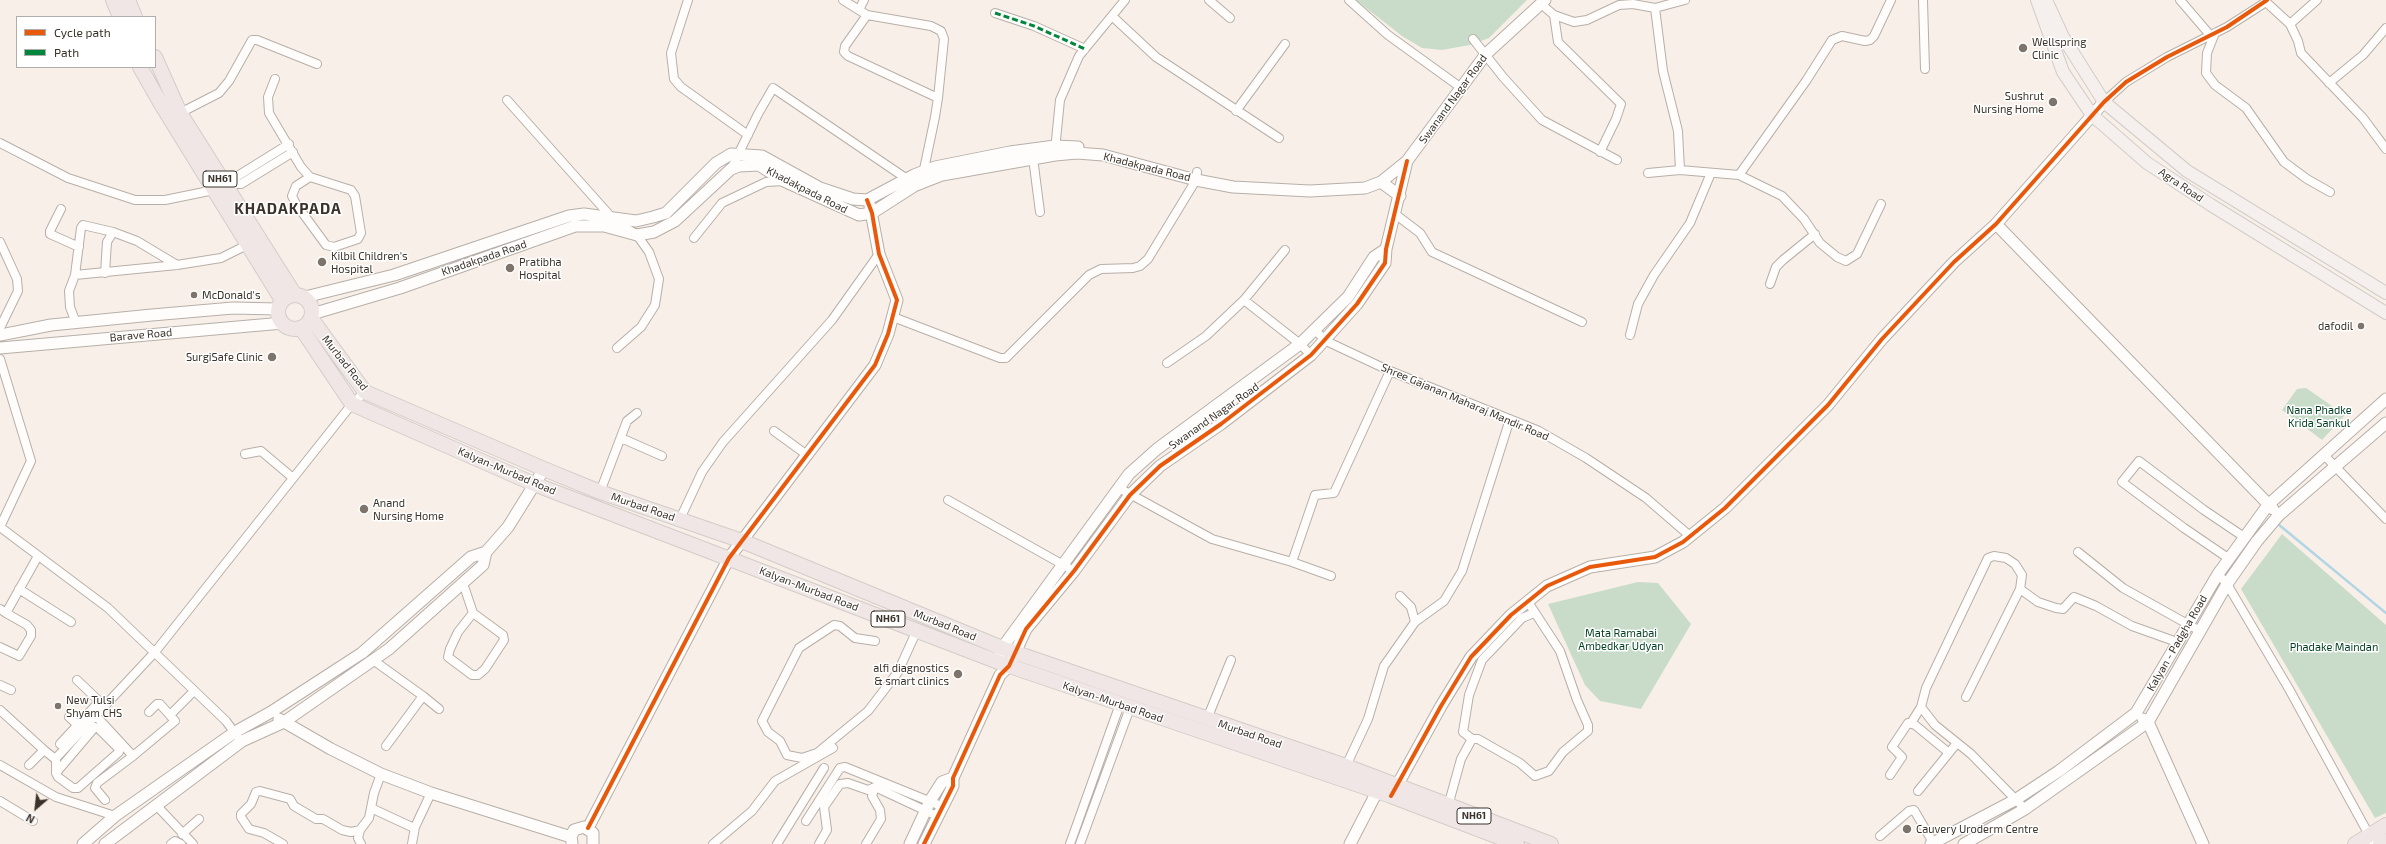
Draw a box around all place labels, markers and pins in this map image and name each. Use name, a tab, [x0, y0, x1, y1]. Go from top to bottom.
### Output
place label: Wellspring Clinic	[2032, 35, 2086, 61]
marker: Wellspring Clinic	[2017, 42, 2029, 54]
place label: Sushrut Nursing Home	[1973, 89, 2044, 115]
marker: Sushrut Nursing Home	[2047, 96, 2059, 108]
place label: Kilbil Children's Hospital	[331, 249, 408, 275]
place label: Pratibha Hospital	[519, 255, 562, 281]
marker: Kilbil Children's Hospital	[316, 256, 328, 268]
marker: Pratibha Hospital	[504, 262, 516, 274]
place label: McDonald's	[202, 288, 260, 302]
marker: McDonald's	[189, 290, 199, 300]
place label: dafodil	[2318, 319, 2353, 333]
marker: dafodil	[2356, 321, 2366, 331]
place label: SurgiSafe Clinic	[186, 350, 263, 364]
marker: SurgiSafe Clinic	[266, 351, 278, 363]
place label: Anand Nursing Home	[373, 496, 444, 522]
marker: Anand Nursing Home	[358, 503, 370, 515]
place label: alfi diagnostics & smart clinics	[873, 661, 949, 687]
marker: alfi diagnostics & smart clinics	[952, 668, 964, 680]
place label: New Tulsi Shyam CHS	[66, 693, 122, 719]
marker: New Tulsi Shyam CHS	[53, 701, 63, 711]
place label: Cauvery Uroderm Centre	[1916, 822, 2038, 836]
marker: Cauvery Uroderm Centre	[1901, 823, 1913, 835]

